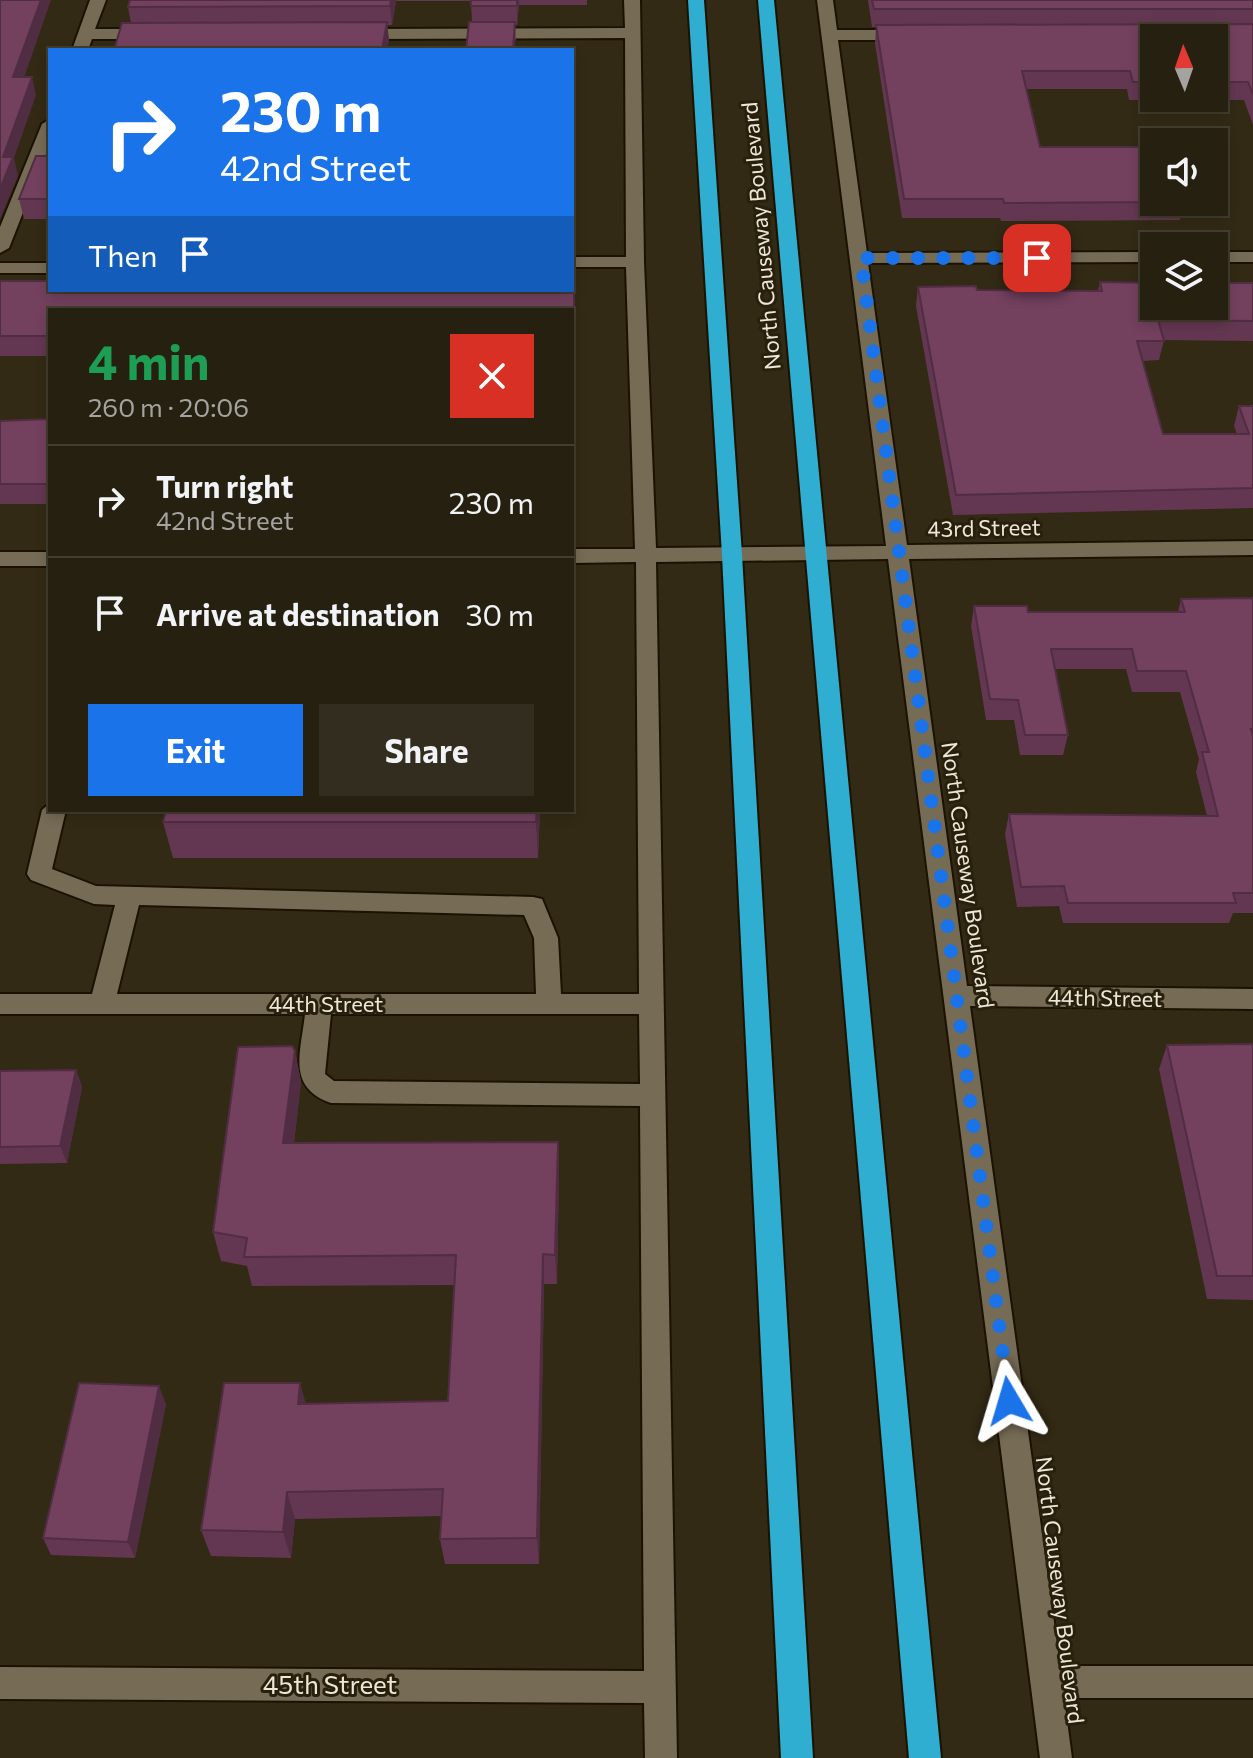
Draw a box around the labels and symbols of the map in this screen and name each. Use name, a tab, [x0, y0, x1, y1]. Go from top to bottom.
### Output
north arrow	[1140, 24, 1228, 112]
street label: North Causeway Boulevard	[735, 101, 786, 371]
pin	[1003, 224, 1071, 292]
street label: 43rd Street	[927, 513, 1041, 542]
street label: North Causeway Boulevard	[936, 740, 1001, 1010]
street label: 44th Street	[1048, 983, 1162, 1012]
street label: 44th Street	[269, 990, 383, 1017]
position arrow	[967, 1359, 1051, 1443]
street label: North Causeway Boulevard	[1031, 1455, 1090, 1725]
street label: 45th Street	[263, 1668, 397, 1699]

